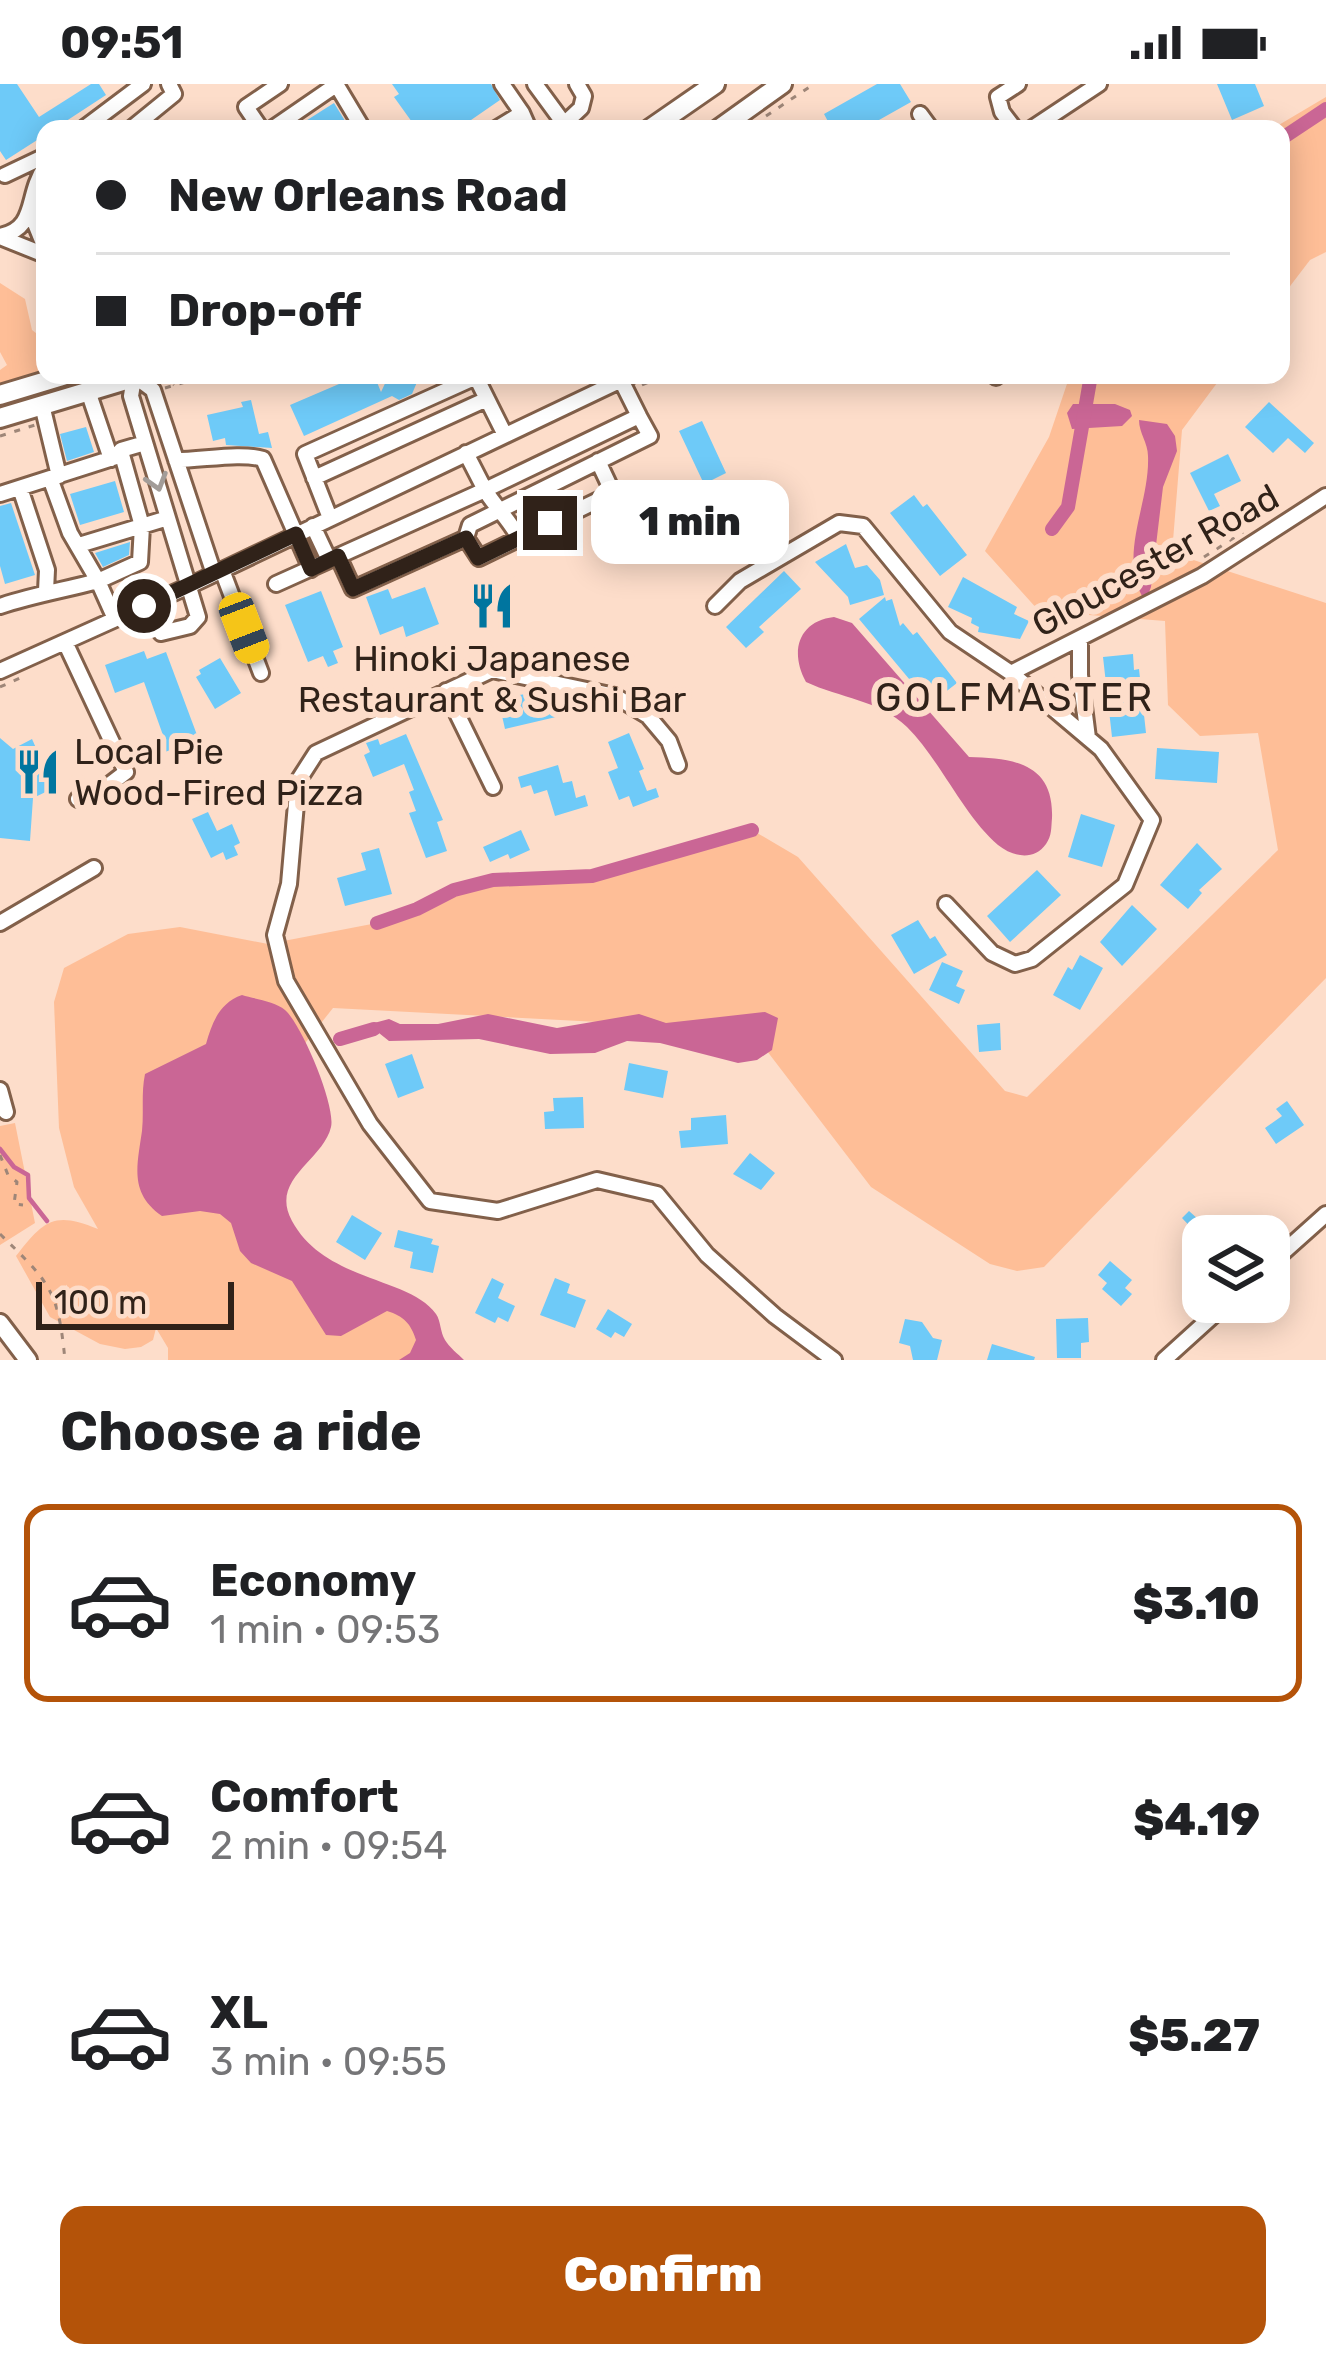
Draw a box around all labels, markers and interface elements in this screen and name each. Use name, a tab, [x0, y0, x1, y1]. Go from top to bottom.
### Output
text: 09:51	[60, 16, 184, 69]
text: New Orleans Road	[168, 169, 568, 222]
text: Drop-off	[168, 284, 361, 337]
one-way arrow	[143, 471, 168, 492]
street label: Gloucester Road	[1024, 475, 1286, 646]
callout: 1 min	[592, 481, 790, 565]
route end	[523, 496, 577, 550]
text: 1 min	[639, 499, 741, 545]
route start	[117, 579, 171, 633]
restaurant icon: Hinoki Japanese Restaurant & Sushi Bar	[467, 581, 517, 631]
car	[214, 588, 274, 668]
place label: Hinoki Japanese Restaurant & Sushi Bar	[298, 637, 687, 721]
district label: GOLFMASTER	[875, 675, 1155, 721]
place label: Local Pie Wood-Fired Pizza	[74, 730, 364, 814]
restaurant icon: Local Pie Wood-Fired Pizza	[13, 747, 63, 797]
map controls	[1182, 1215, 1290, 1323]
button: layers	[1182, 1215, 1290, 1323]
scale bar	[36, 1276, 234, 1329]
text: 100 m	[54, 1283, 147, 1322]
text: Choose a ride	[60, 1400, 422, 1464]
icon: car	[66, 1549, 174, 1657]
text: Economy	[210, 1554, 416, 1607]
text: $3.10	[1133, 1577, 1260, 1630]
text: 1 min · 09:53	[210, 1607, 440, 1653]
icon: car	[66, 1765, 174, 1873]
text: Comfort	[210, 1770, 399, 1823]
text: $4.19	[1133, 1793, 1260, 1846]
text: 2 min · 09:54	[210, 1823, 447, 1869]
icon: car	[66, 1981, 174, 2089]
text: XL	[210, 1986, 268, 2039]
text: $5.27	[1128, 2009, 1260, 2062]
text: 3 min · 09:55	[210, 2039, 447, 2085]
button: Confirm	[60, 2206, 1266, 2344]

